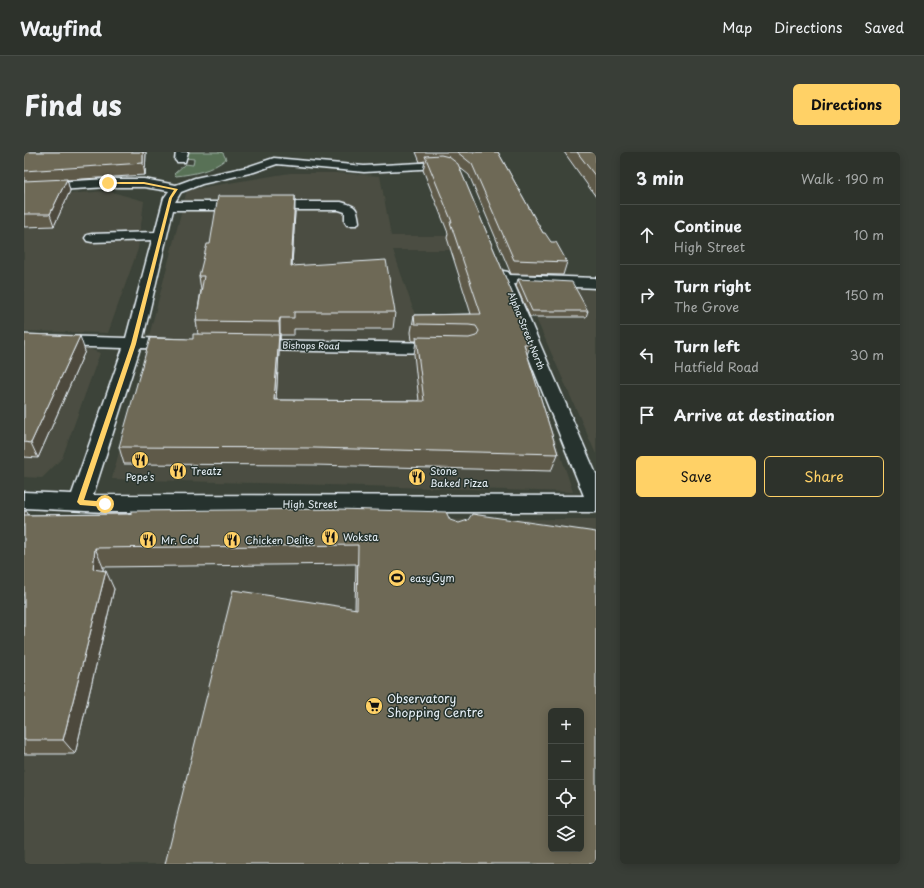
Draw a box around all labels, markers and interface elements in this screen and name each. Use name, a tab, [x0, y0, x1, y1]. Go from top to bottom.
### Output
text: Wayfind	[20, 14, 102, 42]
text: Map	[722, 17, 752, 38]
text: Directions	[774, 17, 842, 38]
text: Saved	[864, 17, 904, 38]
text: Find us	[24, 83, 122, 126]
button: Directions	[793, 84, 900, 125]
text: 3 min	[636, 165, 684, 191]
text: Walk · 190 m	[801, 169, 884, 188]
route end	[99, 174, 117, 192]
text: Continue	[674, 214, 742, 237]
icon: ahead	[636, 224, 658, 246]
text: 10 m	[854, 225, 884, 244]
text: High Street	[674, 237, 745, 256]
text: Turn right	[674, 274, 751, 297]
icon: right	[636, 284, 658, 306]
text: 150 m	[845, 285, 884, 304]
street label: Alpha Street North	[505, 289, 549, 372]
text: The Grove	[674, 297, 739, 316]
text: Turn left	[674, 334, 740, 357]
street label: Bishops Road	[282, 338, 340, 353]
icon: left	[636, 344, 658, 366]
text: 30 m	[850, 345, 884, 364]
text: Hatfield Road	[674, 357, 759, 376]
text: Arrive at destination	[674, 403, 835, 426]
icon: arrive	[636, 404, 658, 426]
restaurant icon: Pepe's	[130, 450, 150, 470]
button: Save	[636, 456, 756, 497]
button: Share	[764, 456, 884, 497]
restaurant icon: Treatz	[168, 461, 188, 481]
place label: Treatz	[191, 463, 222, 478]
place label: Stone Baked Pizza	[430, 463, 489, 490]
restaurant icon: Stone Baked Pizza	[407, 467, 427, 487]
place label: Pepe's	[126, 469, 155, 484]
route start	[96, 495, 114, 513]
street label: High Street	[283, 496, 337, 511]
restaurant icon: Woksta	[320, 527, 340, 547]
place label: Woksta	[343, 529, 379, 544]
restaurant icon: Mr. Cod	[138, 530, 158, 550]
restaurant icon: Chicken Delite	[222, 530, 242, 550]
place label: Mr. Cod	[161, 532, 199, 547]
place label: Chicken Delite	[245, 532, 314, 547]
sports icon: easyGym	[387, 568, 407, 588]
place label: easyGym	[410, 570, 455, 586]
place label: Observatory Shopping Centre	[387, 689, 483, 721]
supermarket icon: Observatory Shopping Centre	[364, 696, 384, 716]
map controls	[548, 708, 584, 852]
button: +	[548, 708, 584, 744]
button: −	[548, 744, 584, 780]
button: locate	[548, 780, 584, 816]
button: layers	[548, 816, 584, 852]

